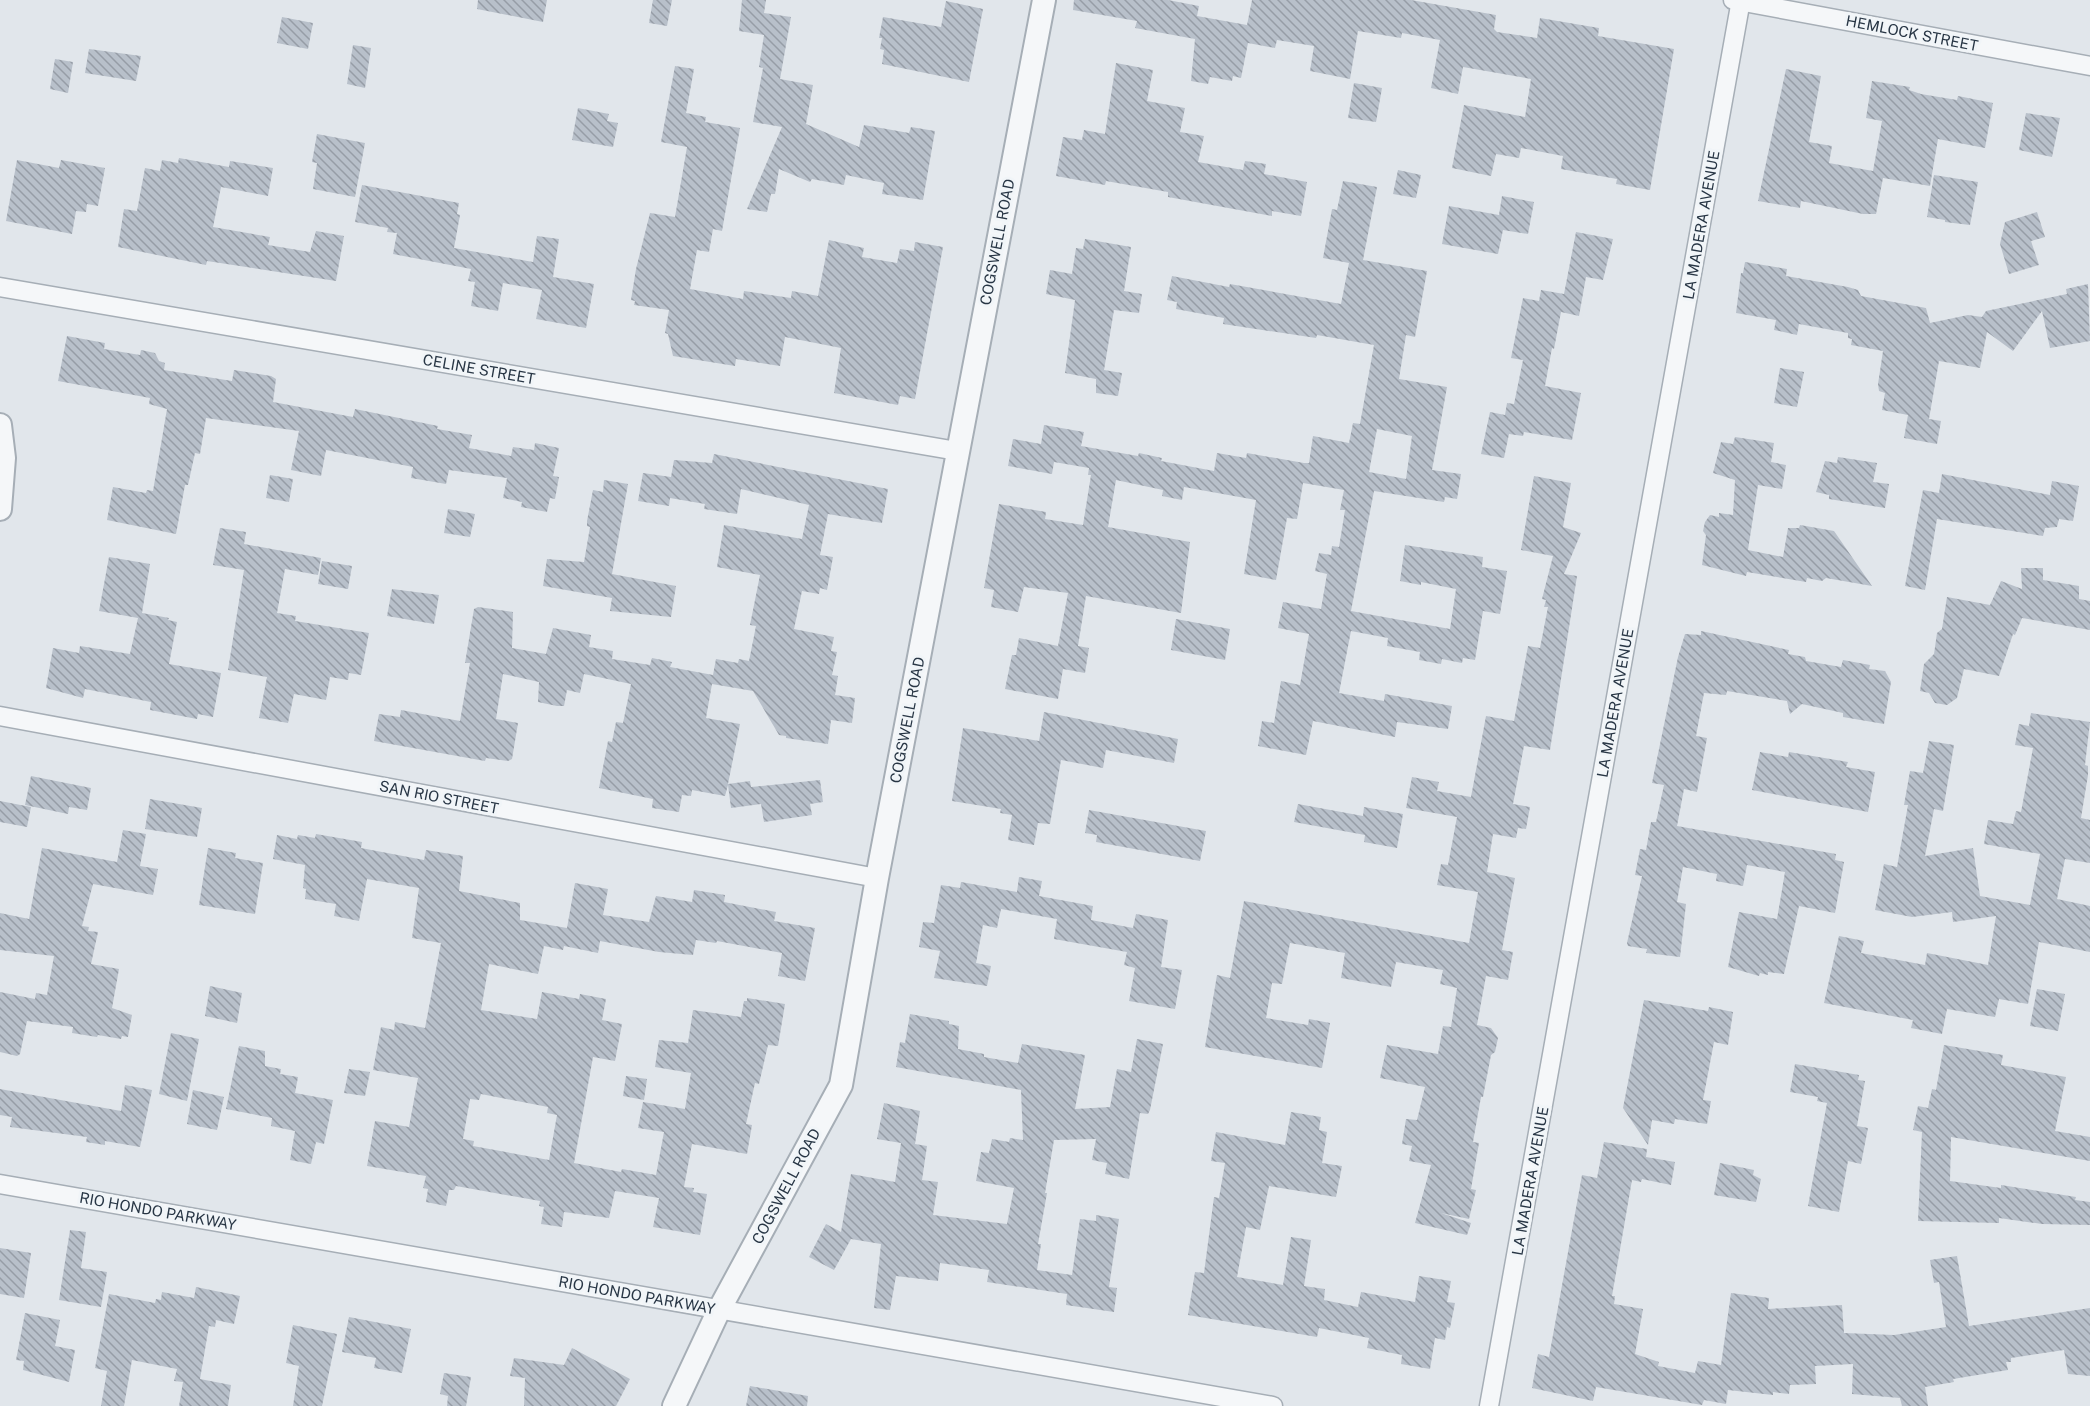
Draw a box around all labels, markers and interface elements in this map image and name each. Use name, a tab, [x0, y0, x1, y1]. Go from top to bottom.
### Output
street label: HEMLOCK STREET	[1844, 12, 1980, 54]
street label: LA MADERA AVENUE	[1680, 149, 1722, 301]
street label: COGSWELL ROAD	[976, 177, 1018, 307]
street label: CELINE STREET	[422, 351, 537, 387]
street label: LA MADERA AVENUE	[1594, 627, 1636, 779]
street label: COGSWELL ROAD	[886, 655, 928, 785]
street label: SAN RIO STREET	[378, 777, 500, 817]
street label: LA MADERA AVENUE	[1509, 1105, 1551, 1257]
street label: COGSWELL ROAD	[748, 1125, 824, 1247]
street label: RIO HONDO PARKWAY	[78, 1189, 238, 1233]
street label: RIO HONDO PARKWAY	[557, 1273, 717, 1317]

